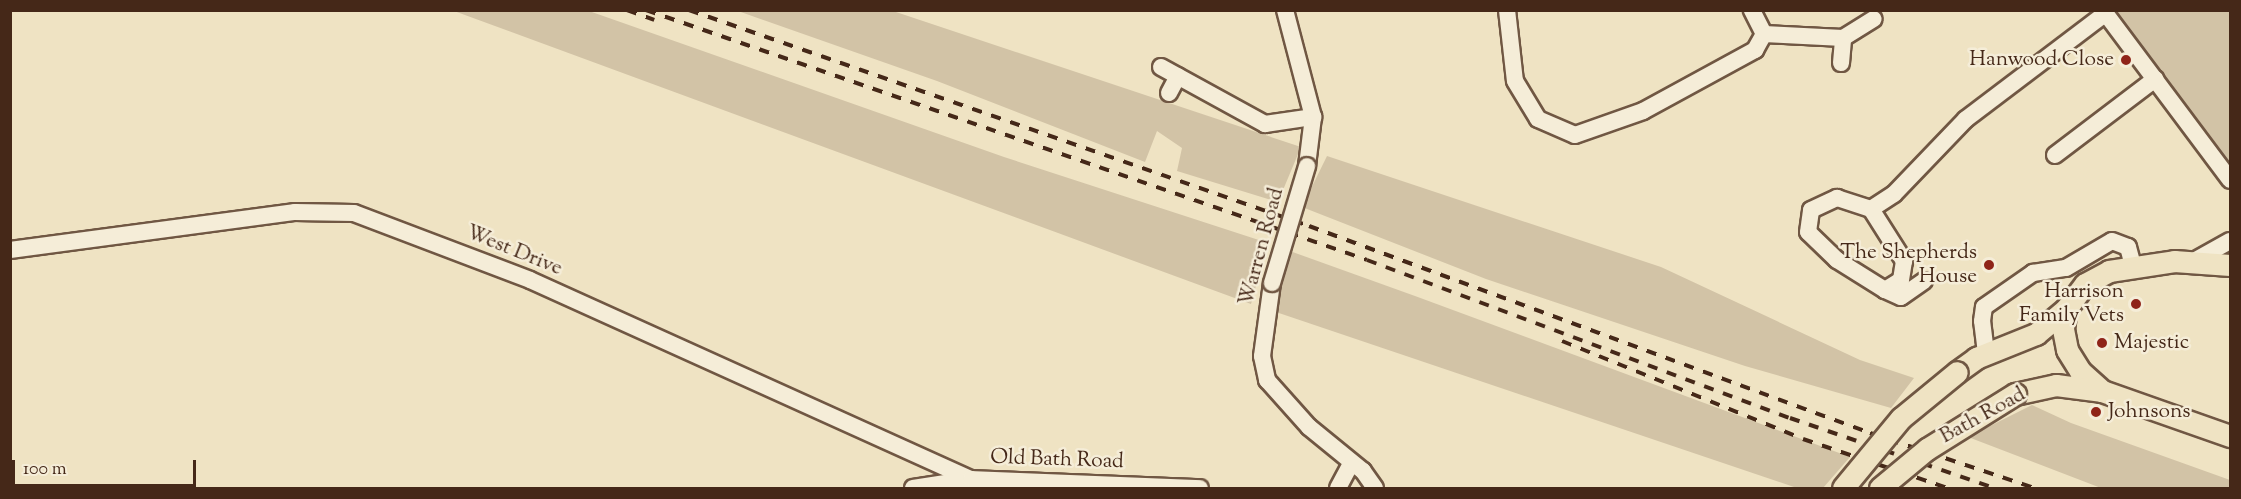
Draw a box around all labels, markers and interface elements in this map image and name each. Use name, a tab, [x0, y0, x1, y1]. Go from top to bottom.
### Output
place label: Hanwood Close	[1969, 47, 2114, 73]
marker: Hanwood Close	[2119, 53, 2133, 67]
street label: Warren Road	[1234, 185, 1290, 309]
street label: West Drive	[462, 220, 566, 282]
place label: The Shepherds House	[1840, 240, 1977, 290]
marker: The Shepherds House	[1982, 258, 1996, 272]
place label: Harrison Family Vets	[2019, 279, 2124, 329]
marker: Harrison Family Vets	[2129, 297, 2143, 311]
place label: Majestic	[2114, 330, 2189, 356]
marker: Majestic	[2095, 336, 2109, 350]
street label: Bath Road	[1936, 382, 2030, 450]
place label: Johnsons	[2108, 399, 2191, 425]
marker: Johnsons	[2089, 405, 2103, 419]
street label: Old Bath Road	[990, 445, 1124, 475]
scale bar	[15, 448, 200, 486]
text: 100 m	[23, 457, 67, 483]

